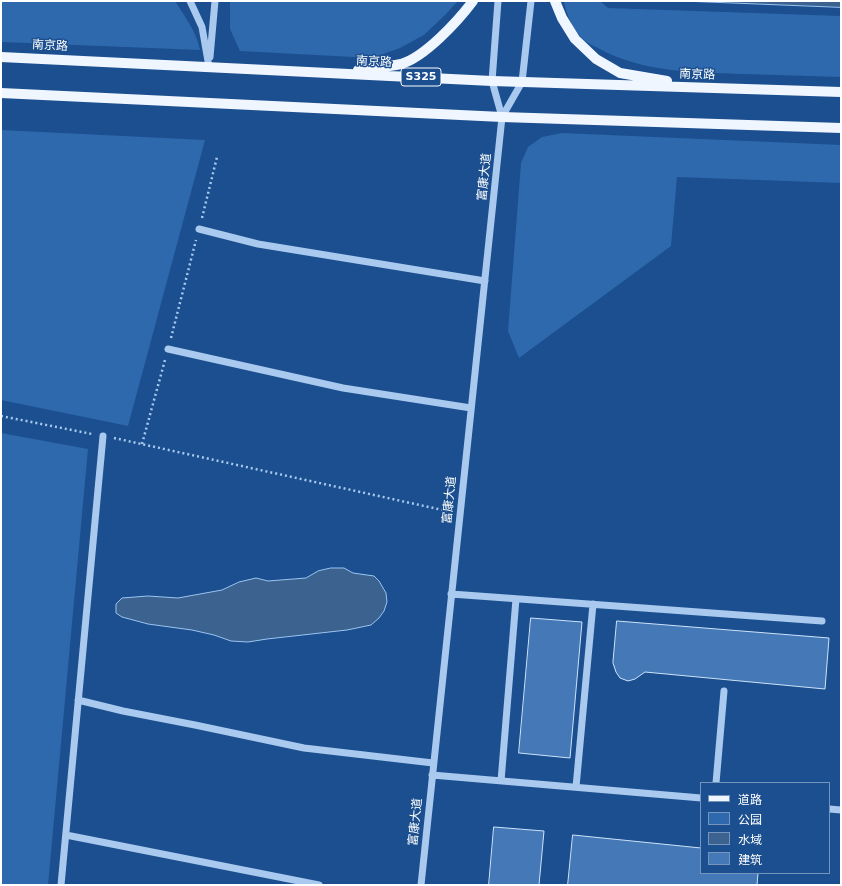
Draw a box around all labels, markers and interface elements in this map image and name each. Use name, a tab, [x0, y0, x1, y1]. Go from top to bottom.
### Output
street label: 南京路	[32, 38, 68, 54]
street label: 南京路	[356, 54, 392, 70]
street label: 南京路	[679, 67, 715, 83]
road number: S325	[401, 68, 441, 86]
street label: 富康大道	[475, 152, 495, 202]
street label: 富康大道	[440, 475, 460, 525]
legend	[700, 782, 830, 874]
text: 道路	[738, 793, 762, 807]
street label: 富康大道	[406, 797, 426, 847]
text: 公园	[738, 813, 762, 827]
text: 水域	[738, 833, 762, 847]
text: 建筑	[738, 853, 762, 867]

